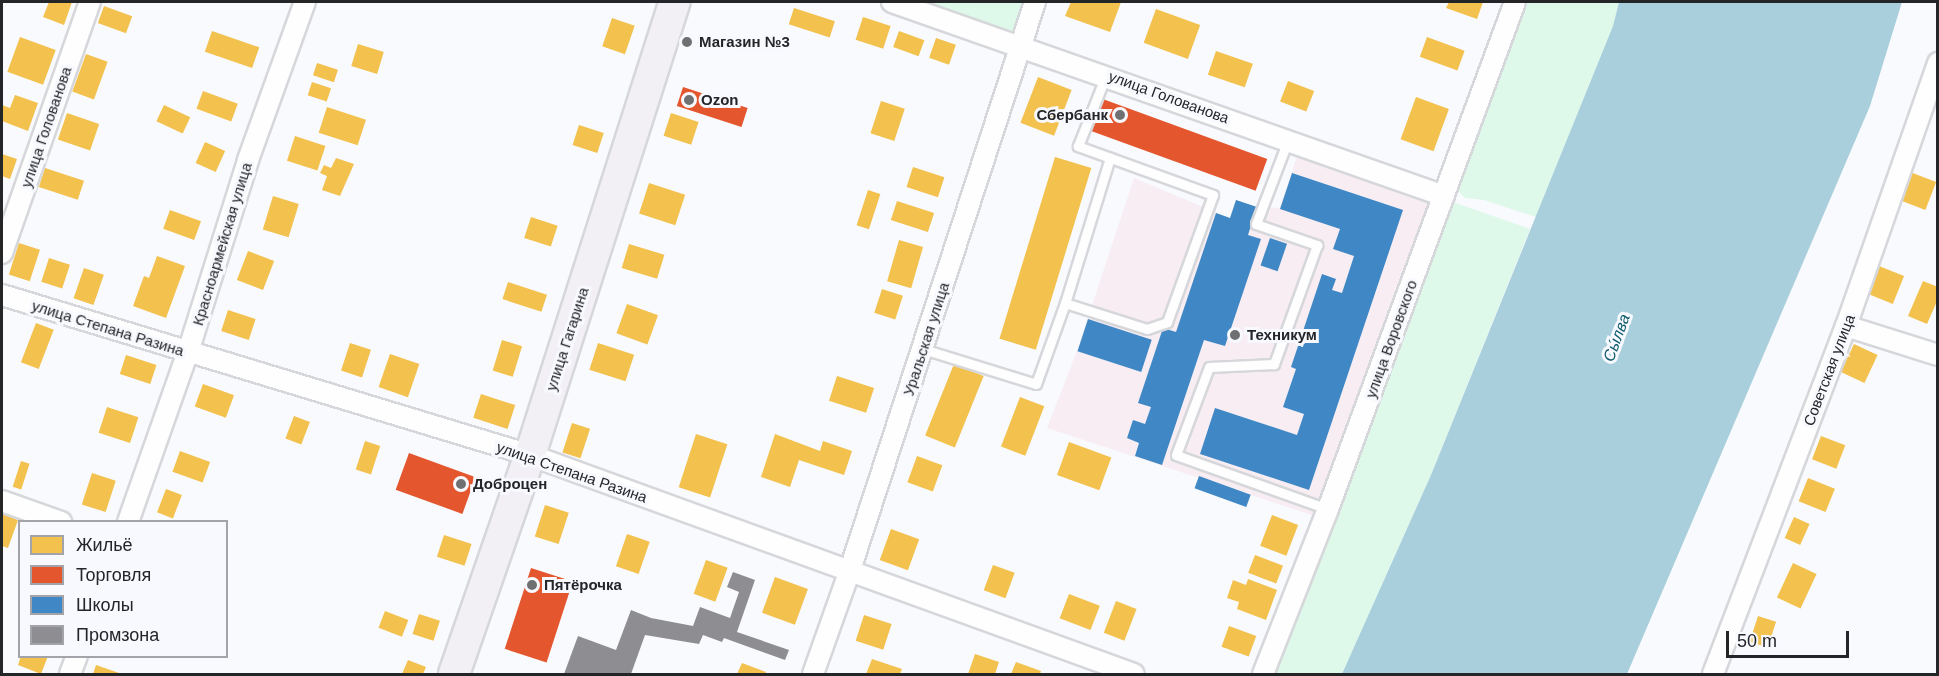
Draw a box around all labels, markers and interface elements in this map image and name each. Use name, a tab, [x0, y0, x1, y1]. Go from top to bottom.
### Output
place label: Магазин №3	[699, 33, 790, 51]
marker: Магазин №3	[680, 35, 694, 49]
street label: улица Голованова	[17, 64, 75, 190]
street label: улица Голованова	[1106, 67, 1232, 127]
place label: Ozon	[701, 91, 738, 109]
marker: Ozon	[682, 93, 696, 107]
place label: Сбербанк	[1036, 106, 1108, 124]
marker: Сбербанк	[1113, 108, 1127, 122]
street label: Красноармейская улица	[189, 160, 255, 328]
street label: улица Воровского	[1361, 278, 1421, 400]
street label: Уральская улица	[899, 280, 953, 398]
street label: улица Гагарина	[542, 285, 592, 393]
street label: улица Степана Разина	[30, 296, 186, 360]
water label: Сы́лва	[1600, 312, 1634, 364]
street label: Советская улица	[1799, 312, 1859, 428]
place label: Техникум	[1247, 326, 1317, 344]
marker: Техникум	[1228, 328, 1242, 342]
street label: улица Степана Разина	[494, 438, 650, 506]
place label: Доброцен	[473, 475, 547, 493]
marker: Доброцен	[454, 477, 468, 491]
legend	[18, 520, 228, 658]
text: Жильё	[76, 535, 133, 555]
text: Торговля	[76, 565, 151, 585]
place label: Пятёрочка	[544, 576, 622, 594]
marker: Пятёрочка	[525, 578, 539, 592]
text: Школы	[76, 595, 134, 615]
scale bar	[1729, 619, 1852, 657]
text: Промзона	[76, 625, 159, 645]
text: 50 m	[1737, 631, 1777, 651]

